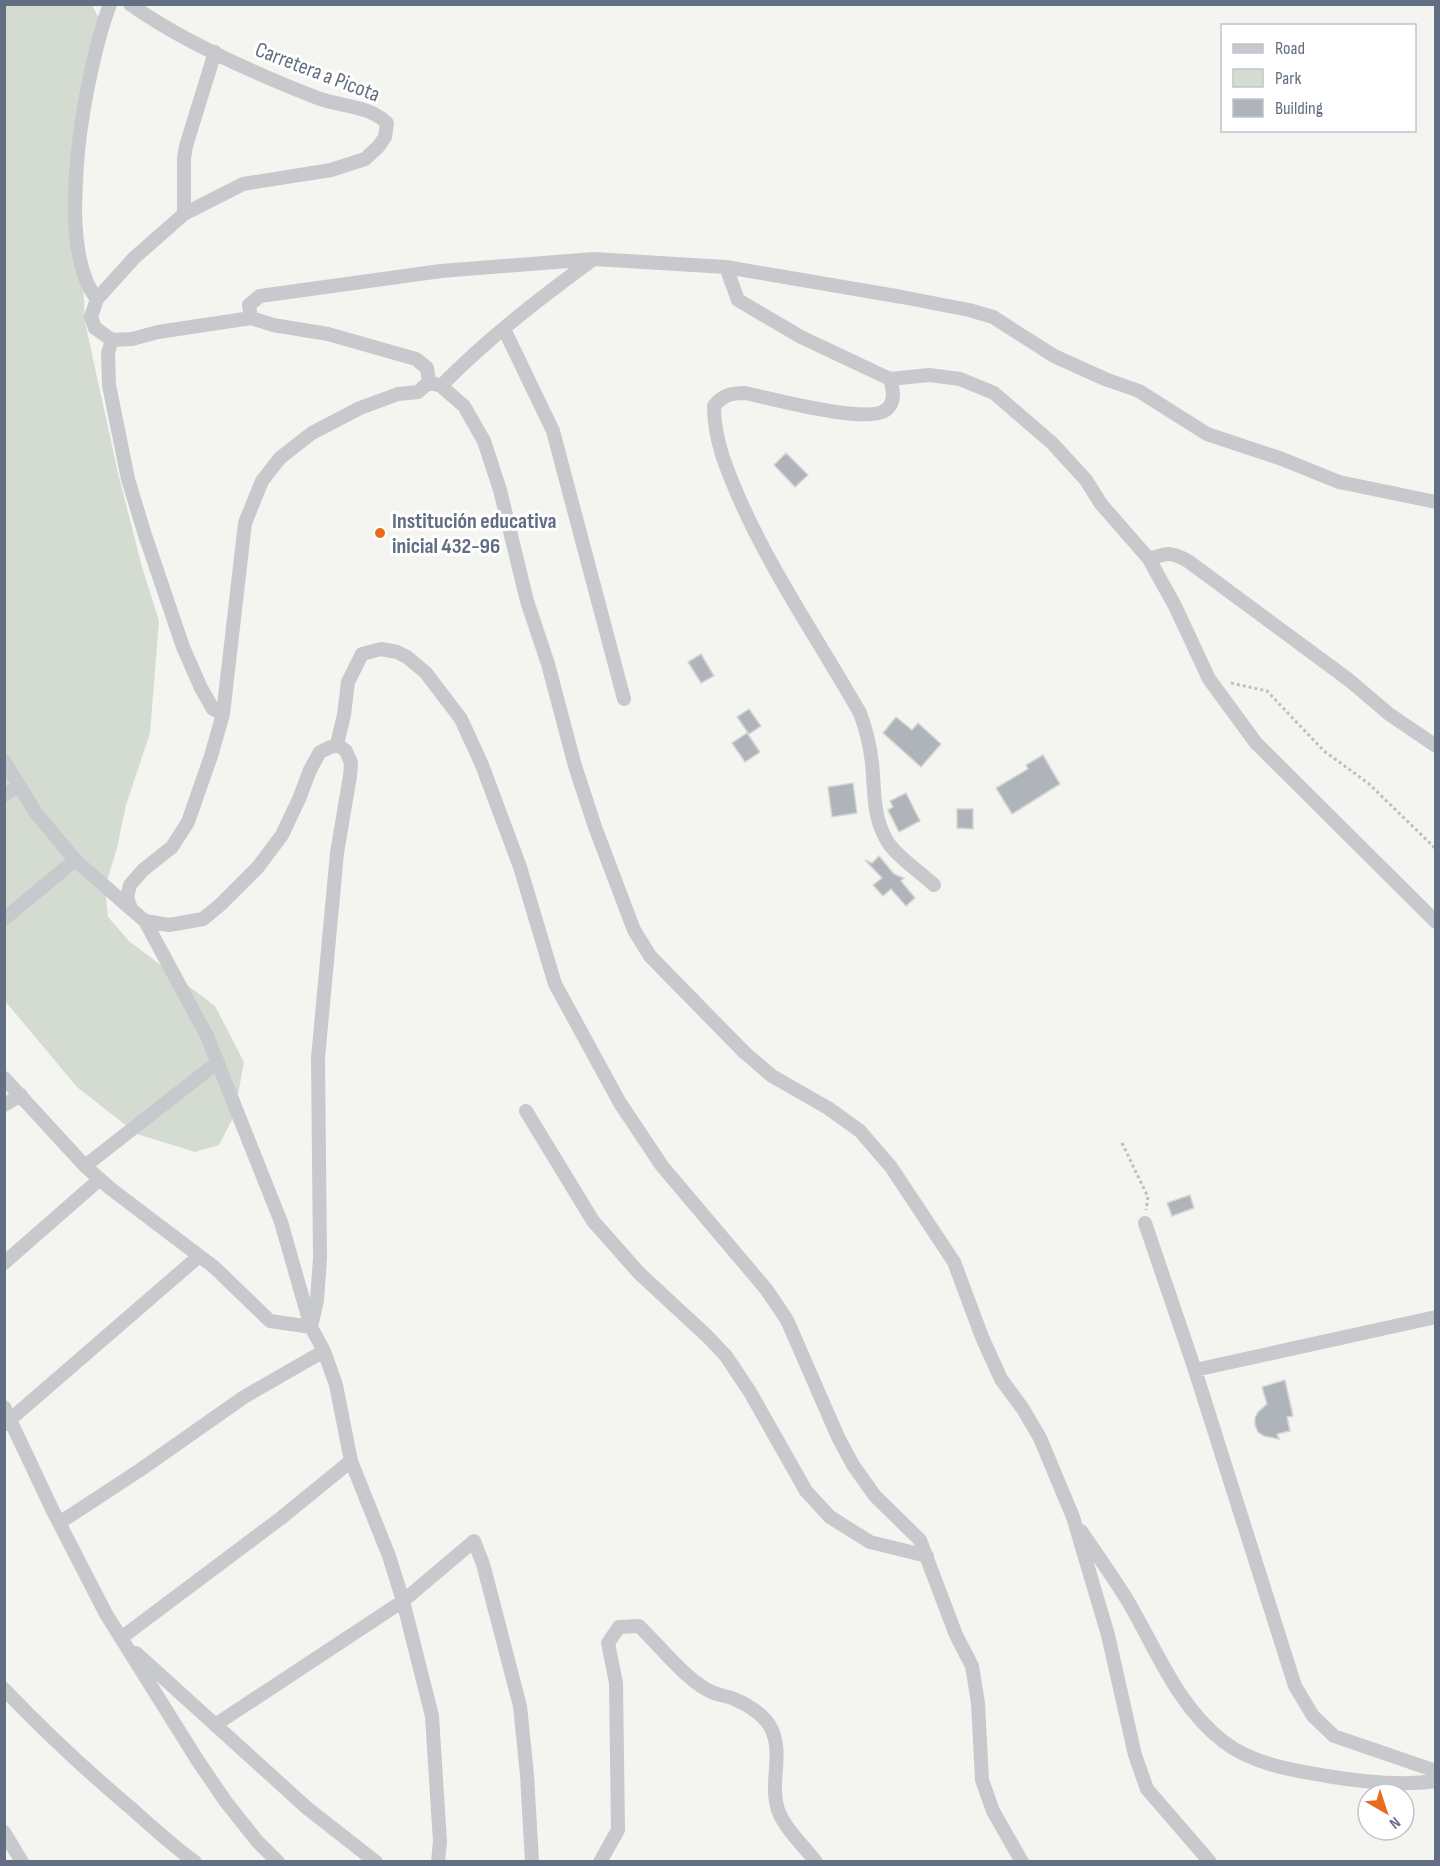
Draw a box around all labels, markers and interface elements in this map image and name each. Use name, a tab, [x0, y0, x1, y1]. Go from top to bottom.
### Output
legend	[1221, 24, 1416, 132]
street label: Carretera a Picota	[251, 36, 384, 109]
text: Road	[1275, 38, 1305, 59]
text: Park	[1275, 68, 1301, 89]
text: Building	[1275, 98, 1323, 119]
place label: Institución educativa inicial 432-96	[392, 508, 557, 560]
marker: Institución educativa inicial 432-96	[373, 526, 387, 540]
north arrow	[1356, 1782, 1416, 1842]
text: N	[1385, 1812, 1404, 1833]

